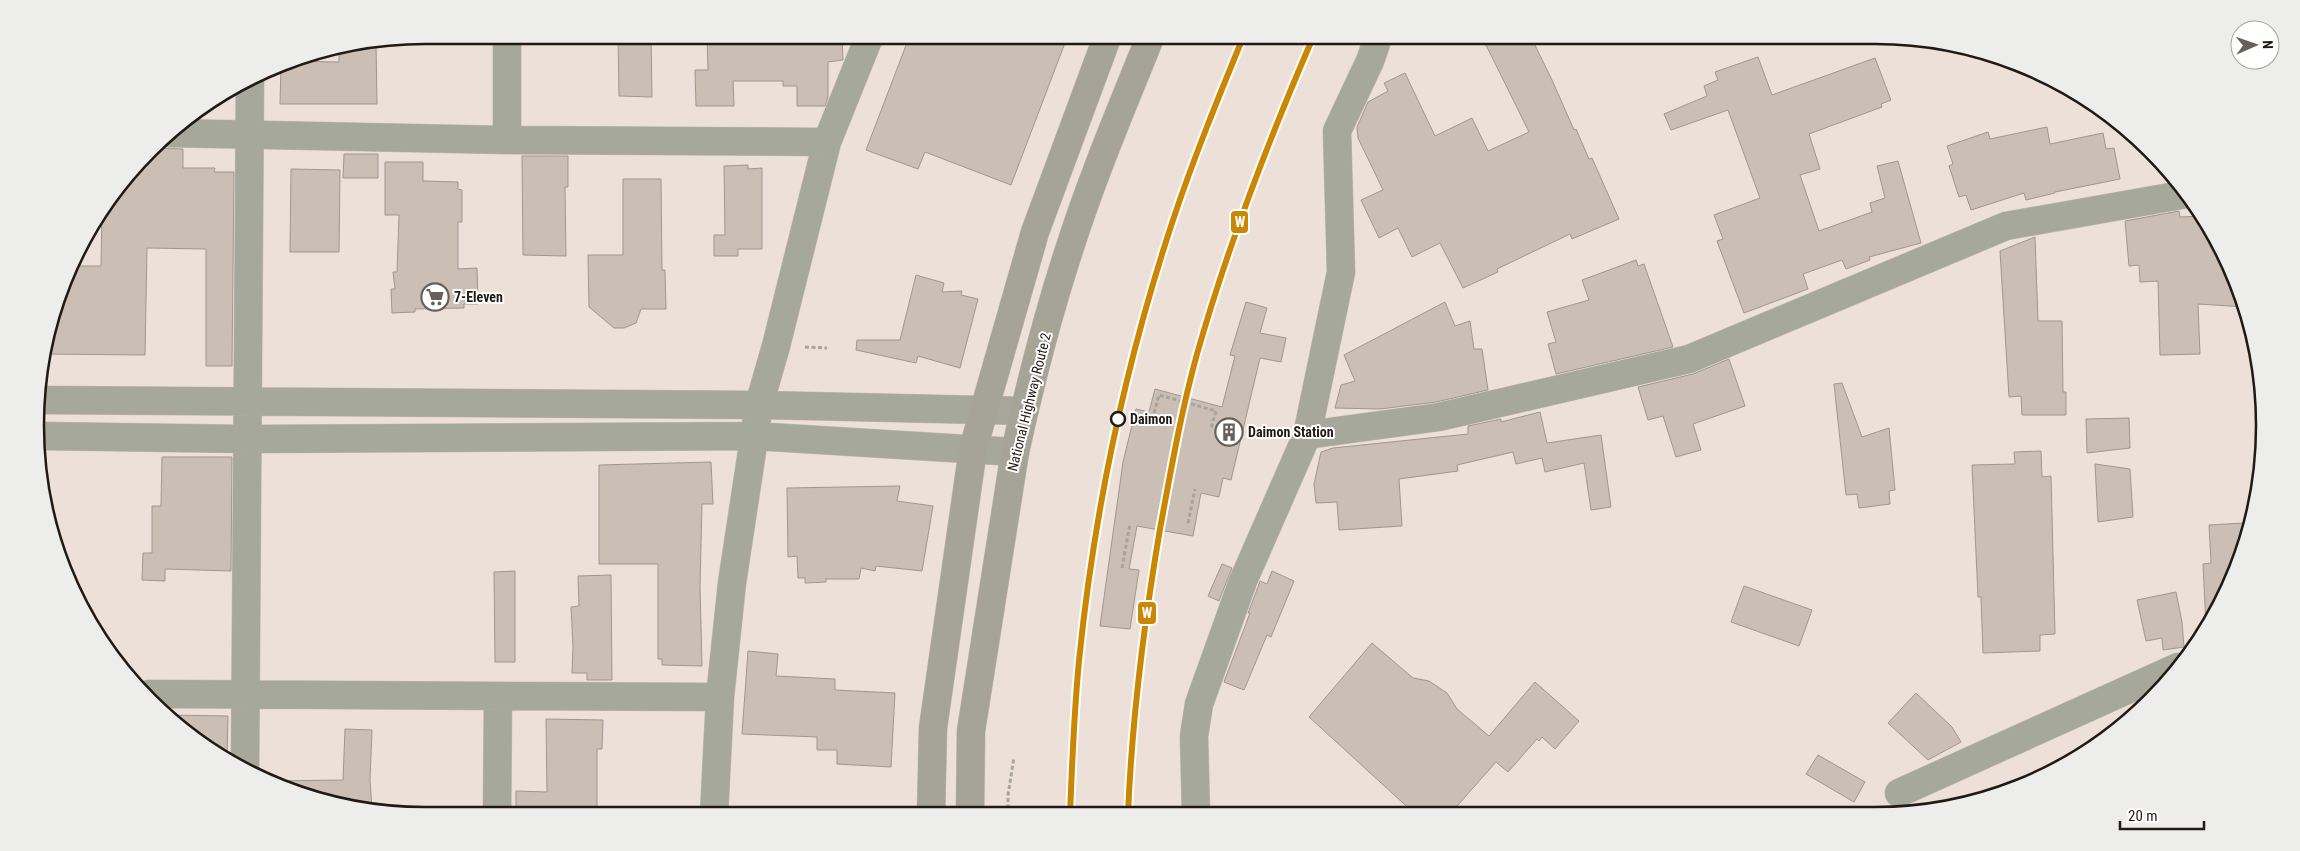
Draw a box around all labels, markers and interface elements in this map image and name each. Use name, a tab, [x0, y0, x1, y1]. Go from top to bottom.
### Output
north arrow	[2230, 20, 2280, 70]
text: N	[2260, 40, 2276, 49]
line badge: W	[1230, 210, 1249, 234]
text: W	[1235, 214, 1246, 230]
supermarket icon: 7-Eleven	[420, 282, 450, 312]
place label: 7-Eleven	[454, 289, 503, 305]
street label: National Highway Route 2	[1004, 331, 1054, 473]
marker: Daimon	[1110, 411, 1126, 427]
place label: Daimon	[1130, 411, 1172, 427]
building icon: Daimon Station	[1214, 417, 1244, 447]
place label: Daimon Station	[1248, 424, 1334, 440]
line badge: W	[1137, 601, 1157, 625]
text: W	[1142, 605, 1153, 621]
scale bar	[2120, 798, 2204, 830]
text: 20 m	[2128, 807, 2158, 825]

